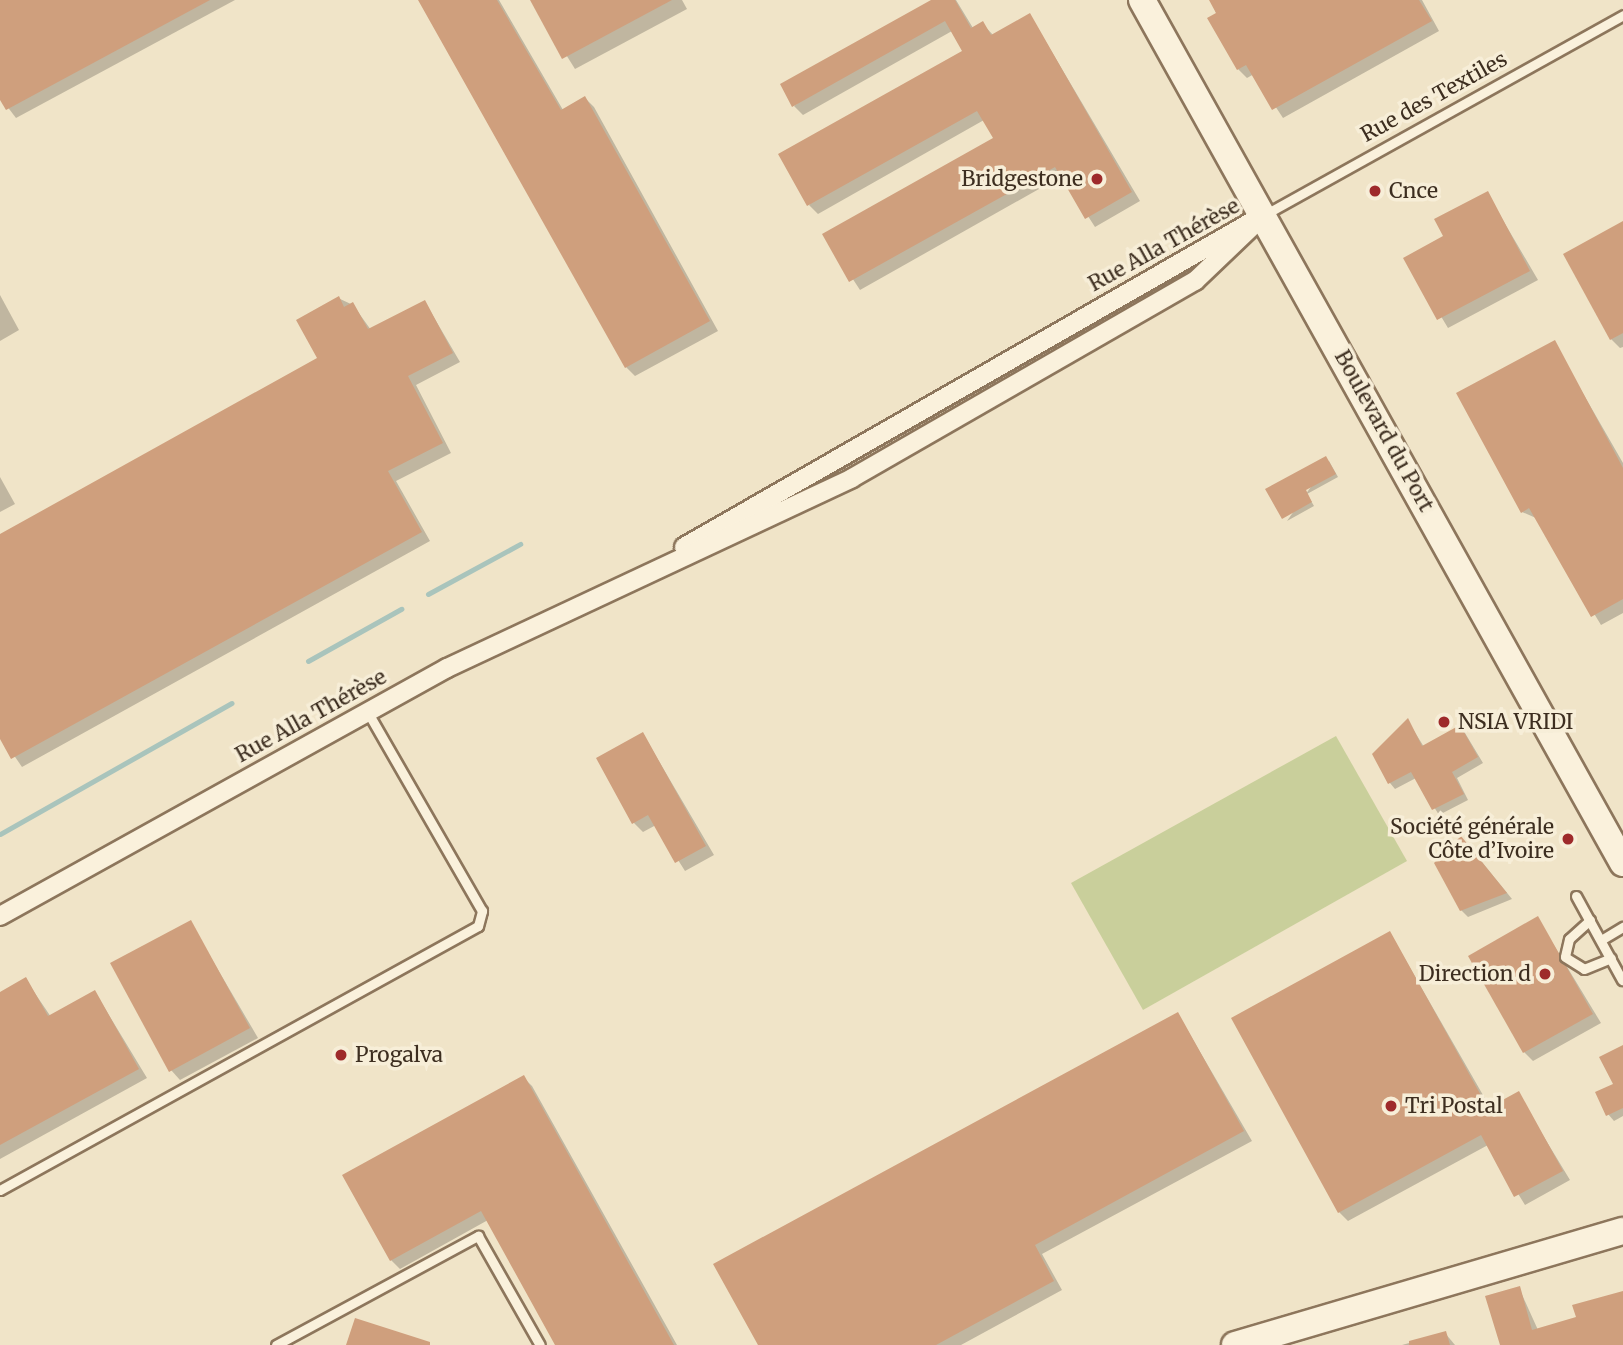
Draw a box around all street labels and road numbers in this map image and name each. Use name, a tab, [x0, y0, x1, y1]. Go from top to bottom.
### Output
street label: Rue des Textiles	[1357, 46, 1511, 148]
street label: Rue Alla Thérèse	[1084, 193, 1244, 297]
street label: Boulevard du Port	[1329, 346, 1439, 516]
street label: Rue Alla Thérèse	[231, 664, 391, 768]

